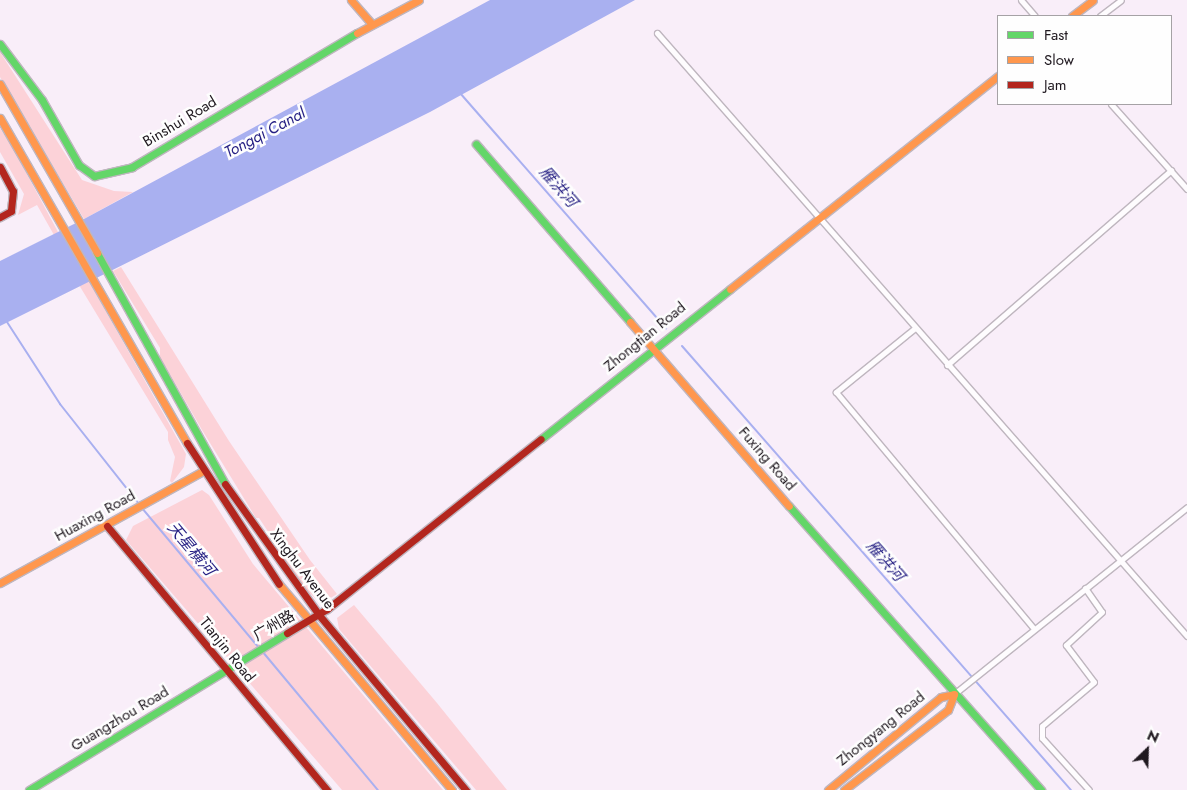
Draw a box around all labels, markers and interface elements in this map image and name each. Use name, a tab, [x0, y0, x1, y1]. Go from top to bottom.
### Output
legend	[997, 15, 1172, 105]
text: Fast	[1044, 24, 1068, 46]
text: Slow	[1044, 49, 1074, 71]
text: Jam	[1044, 74, 1067, 96]
street label: Binshui Road	[140, 93, 220, 151]
water label: Tongqi Canal	[221, 104, 309, 162]
water label: 雁洪河	[535, 163, 581, 211]
street label: Zhongtian Road	[600, 299, 690, 375]
street label: Fuxing Road	[734, 423, 800, 495]
street label: Huaxing Road	[52, 486, 138, 546]
water label: 天星横河	[163, 518, 219, 580]
street label: Xinghu Avenue	[266, 525, 338, 613]
water label: 雁洪河	[862, 537, 908, 585]
street label: 广州路	[250, 607, 298, 645]
street label: Tianjin Road	[195, 614, 259, 686]
street label: Guangzhou Road	[68, 683, 172, 755]
street label: Zhongyang Road	[833, 688, 929, 770]
north arrow	[1122, 725, 1172, 775]
text: N	[1144, 725, 1162, 748]

